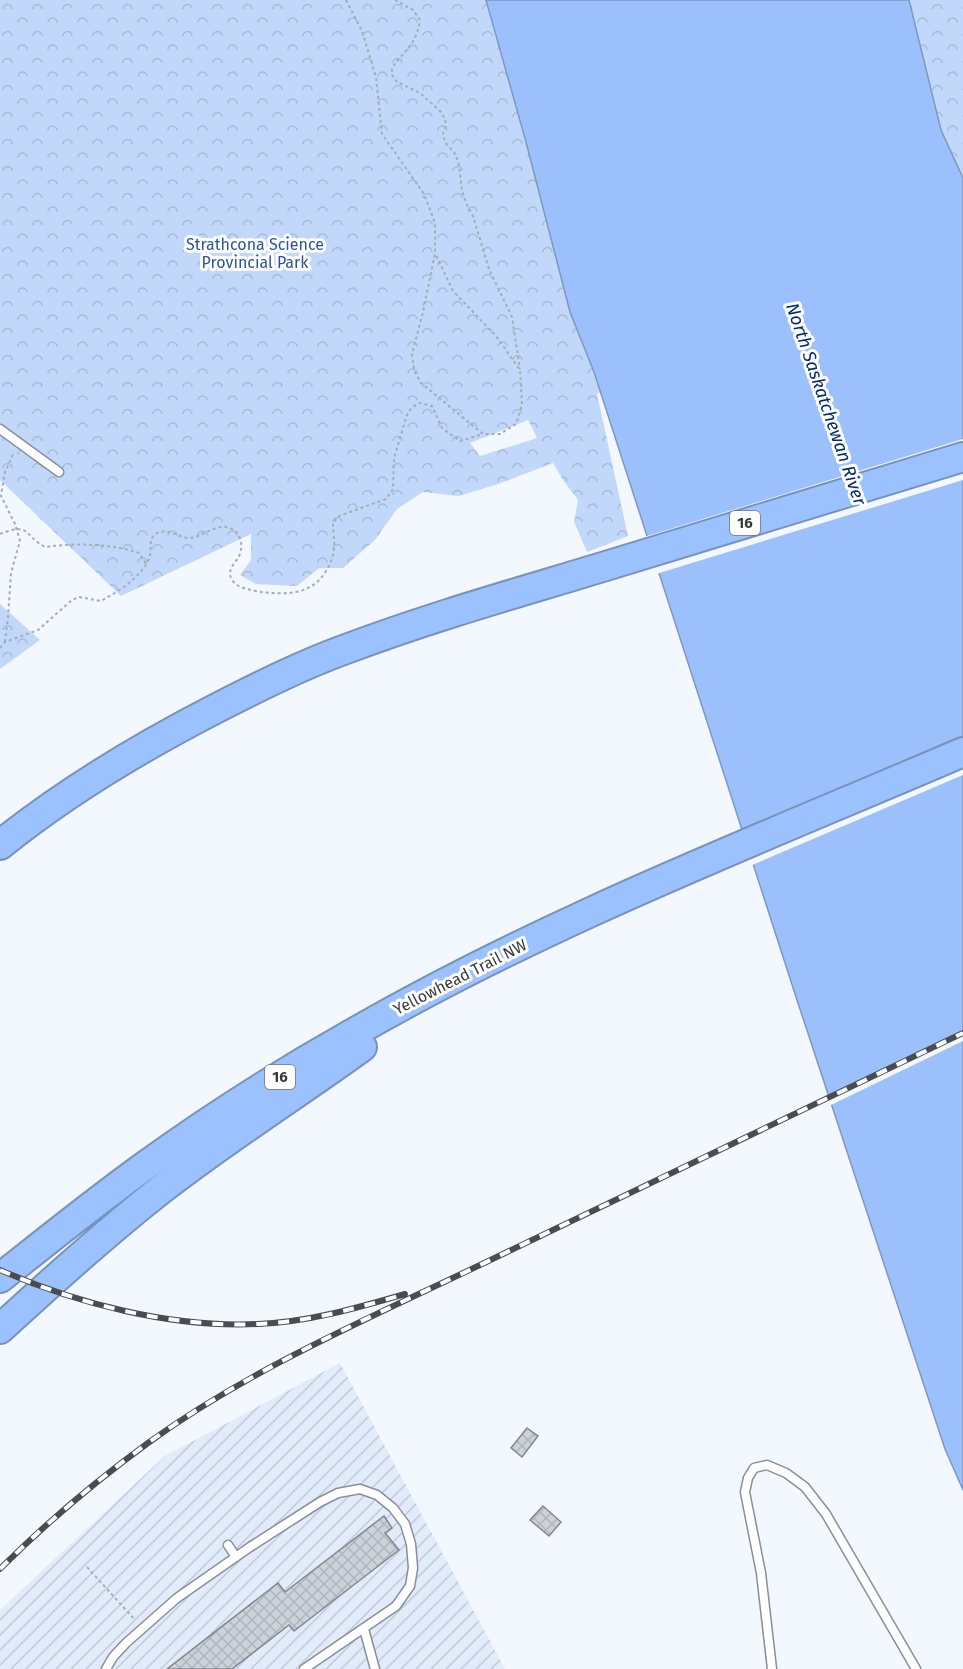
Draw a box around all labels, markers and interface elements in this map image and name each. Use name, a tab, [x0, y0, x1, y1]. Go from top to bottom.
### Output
park label: Strathcona Science Provincial Park	[186, 235, 324, 272]
water label: North Saskatchewan River	[781, 300, 871, 509]
road number: 16	[730, 511, 760, 535]
street label: Yellowhead Trail NW	[390, 935, 530, 1019]
road number: 16	[265, 1065, 295, 1089]

